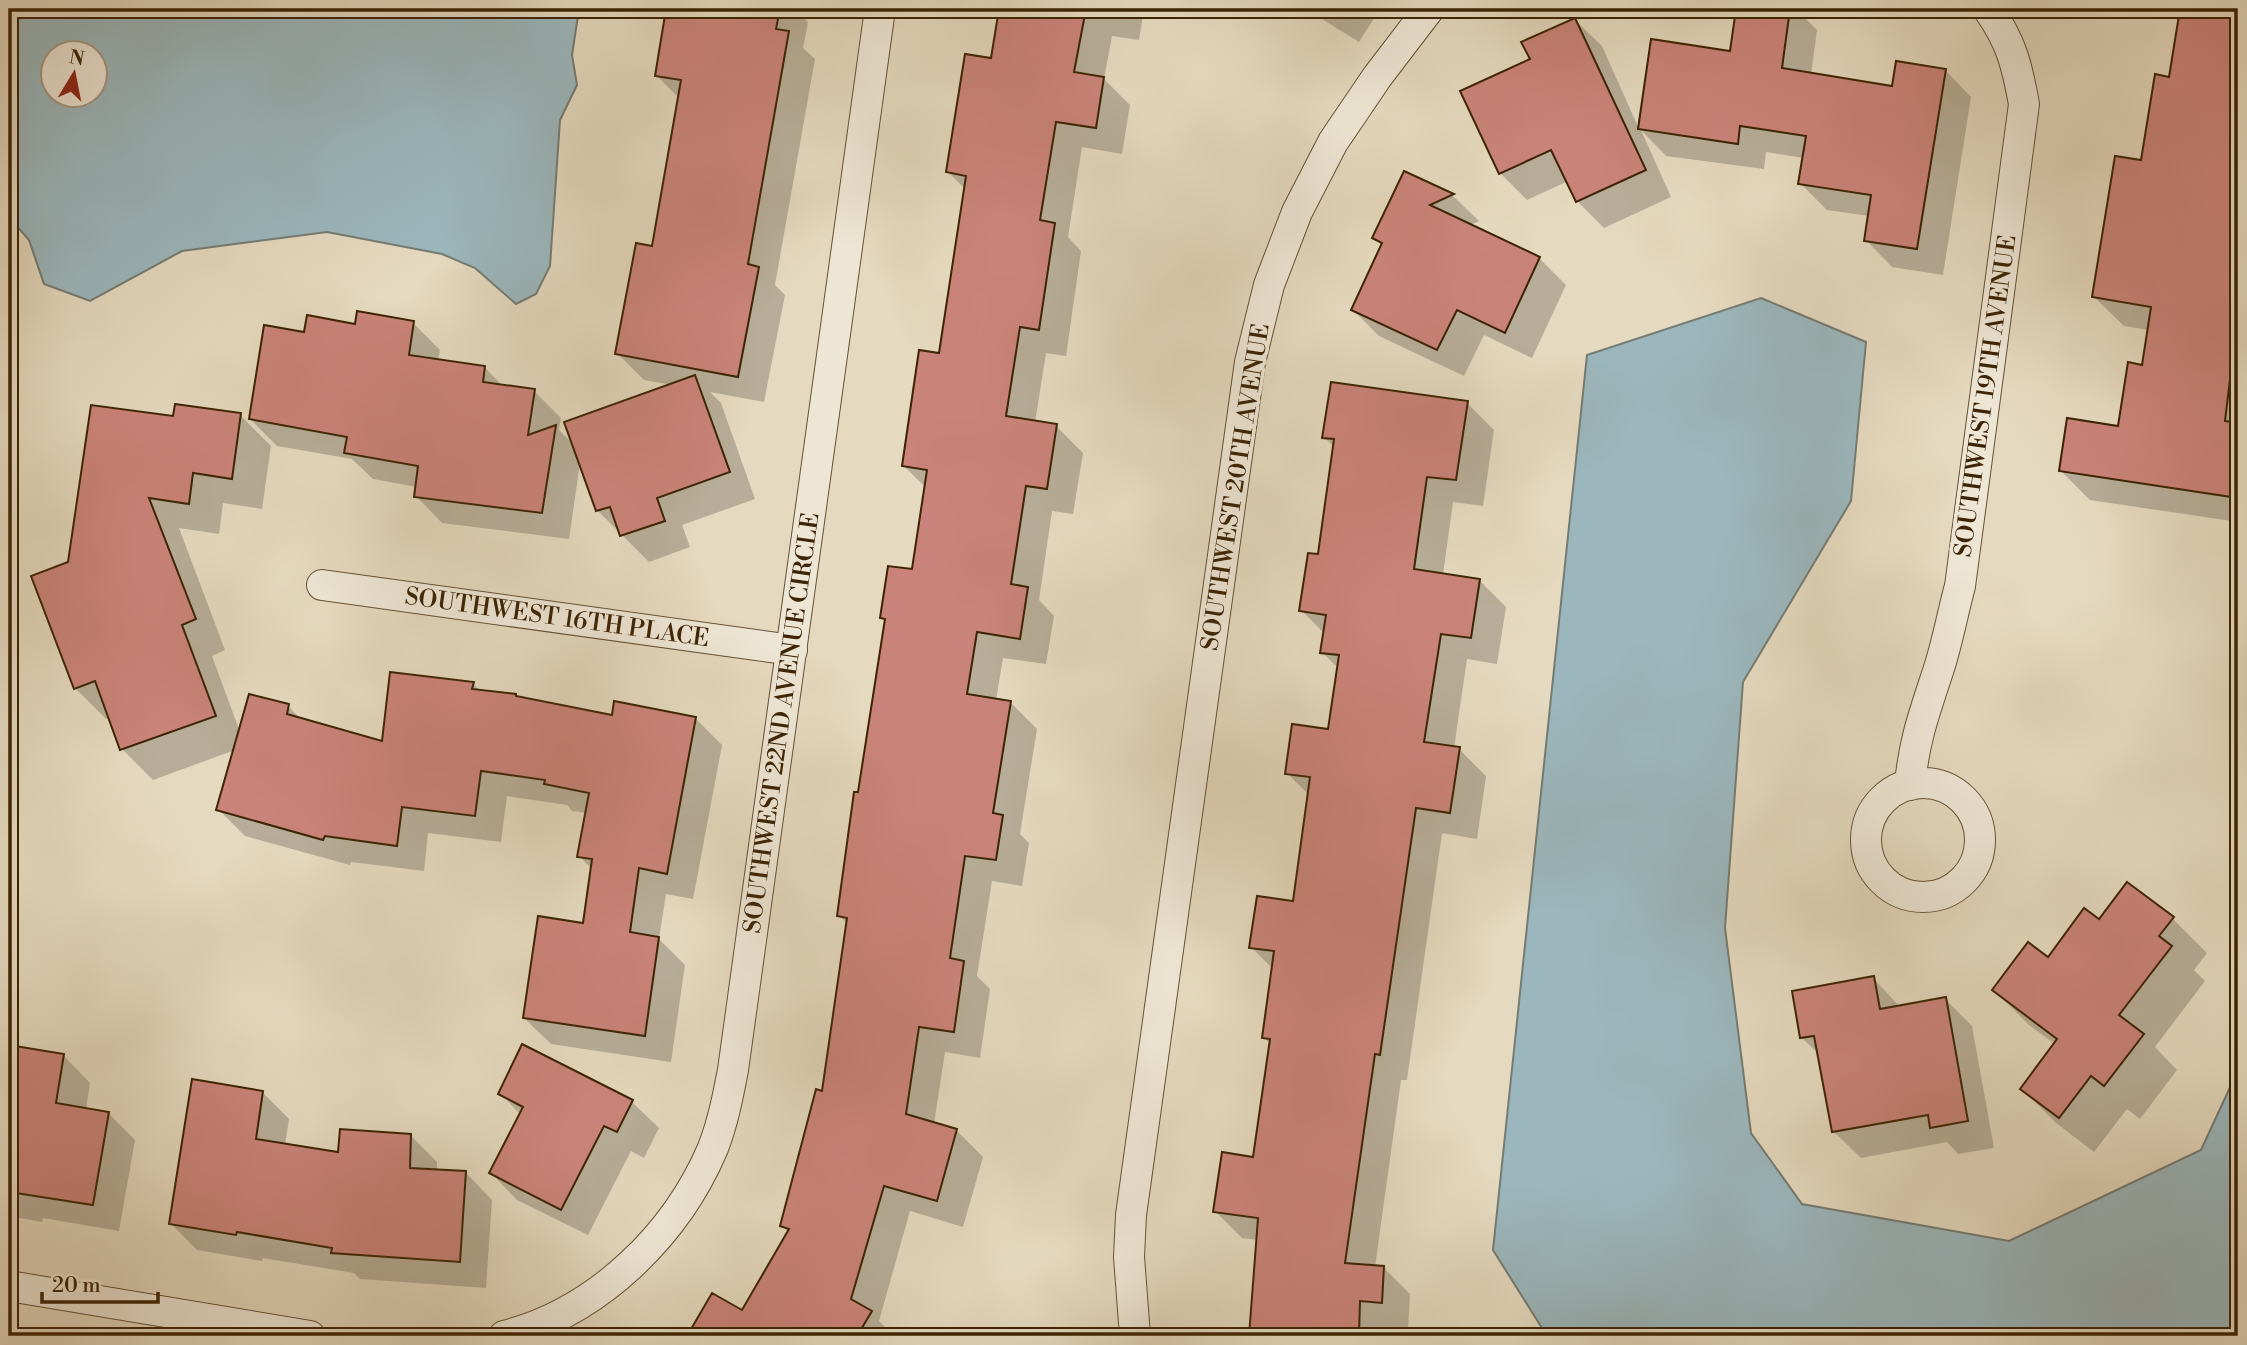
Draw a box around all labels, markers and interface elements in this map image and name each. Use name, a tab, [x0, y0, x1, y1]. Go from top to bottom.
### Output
north arrow	[38, 38, 108, 108]
text: N	[67, 45, 86, 71]
street label: SOUTHWEST 19TH AVENUE	[1949, 233, 2023, 559]
street label: SOUTHWEST 20TH AVENUE	[1195, 322, 1277, 653]
street label: SOUTHWEST 22ND AVENUE CIRCLE	[738, 511, 826, 935]
street label: SOUTHWEST 16TH PLACE	[403, 582, 711, 654]
scale bar	[42, 1261, 158, 1305]
text: 20 m	[52, 1273, 101, 1299]

